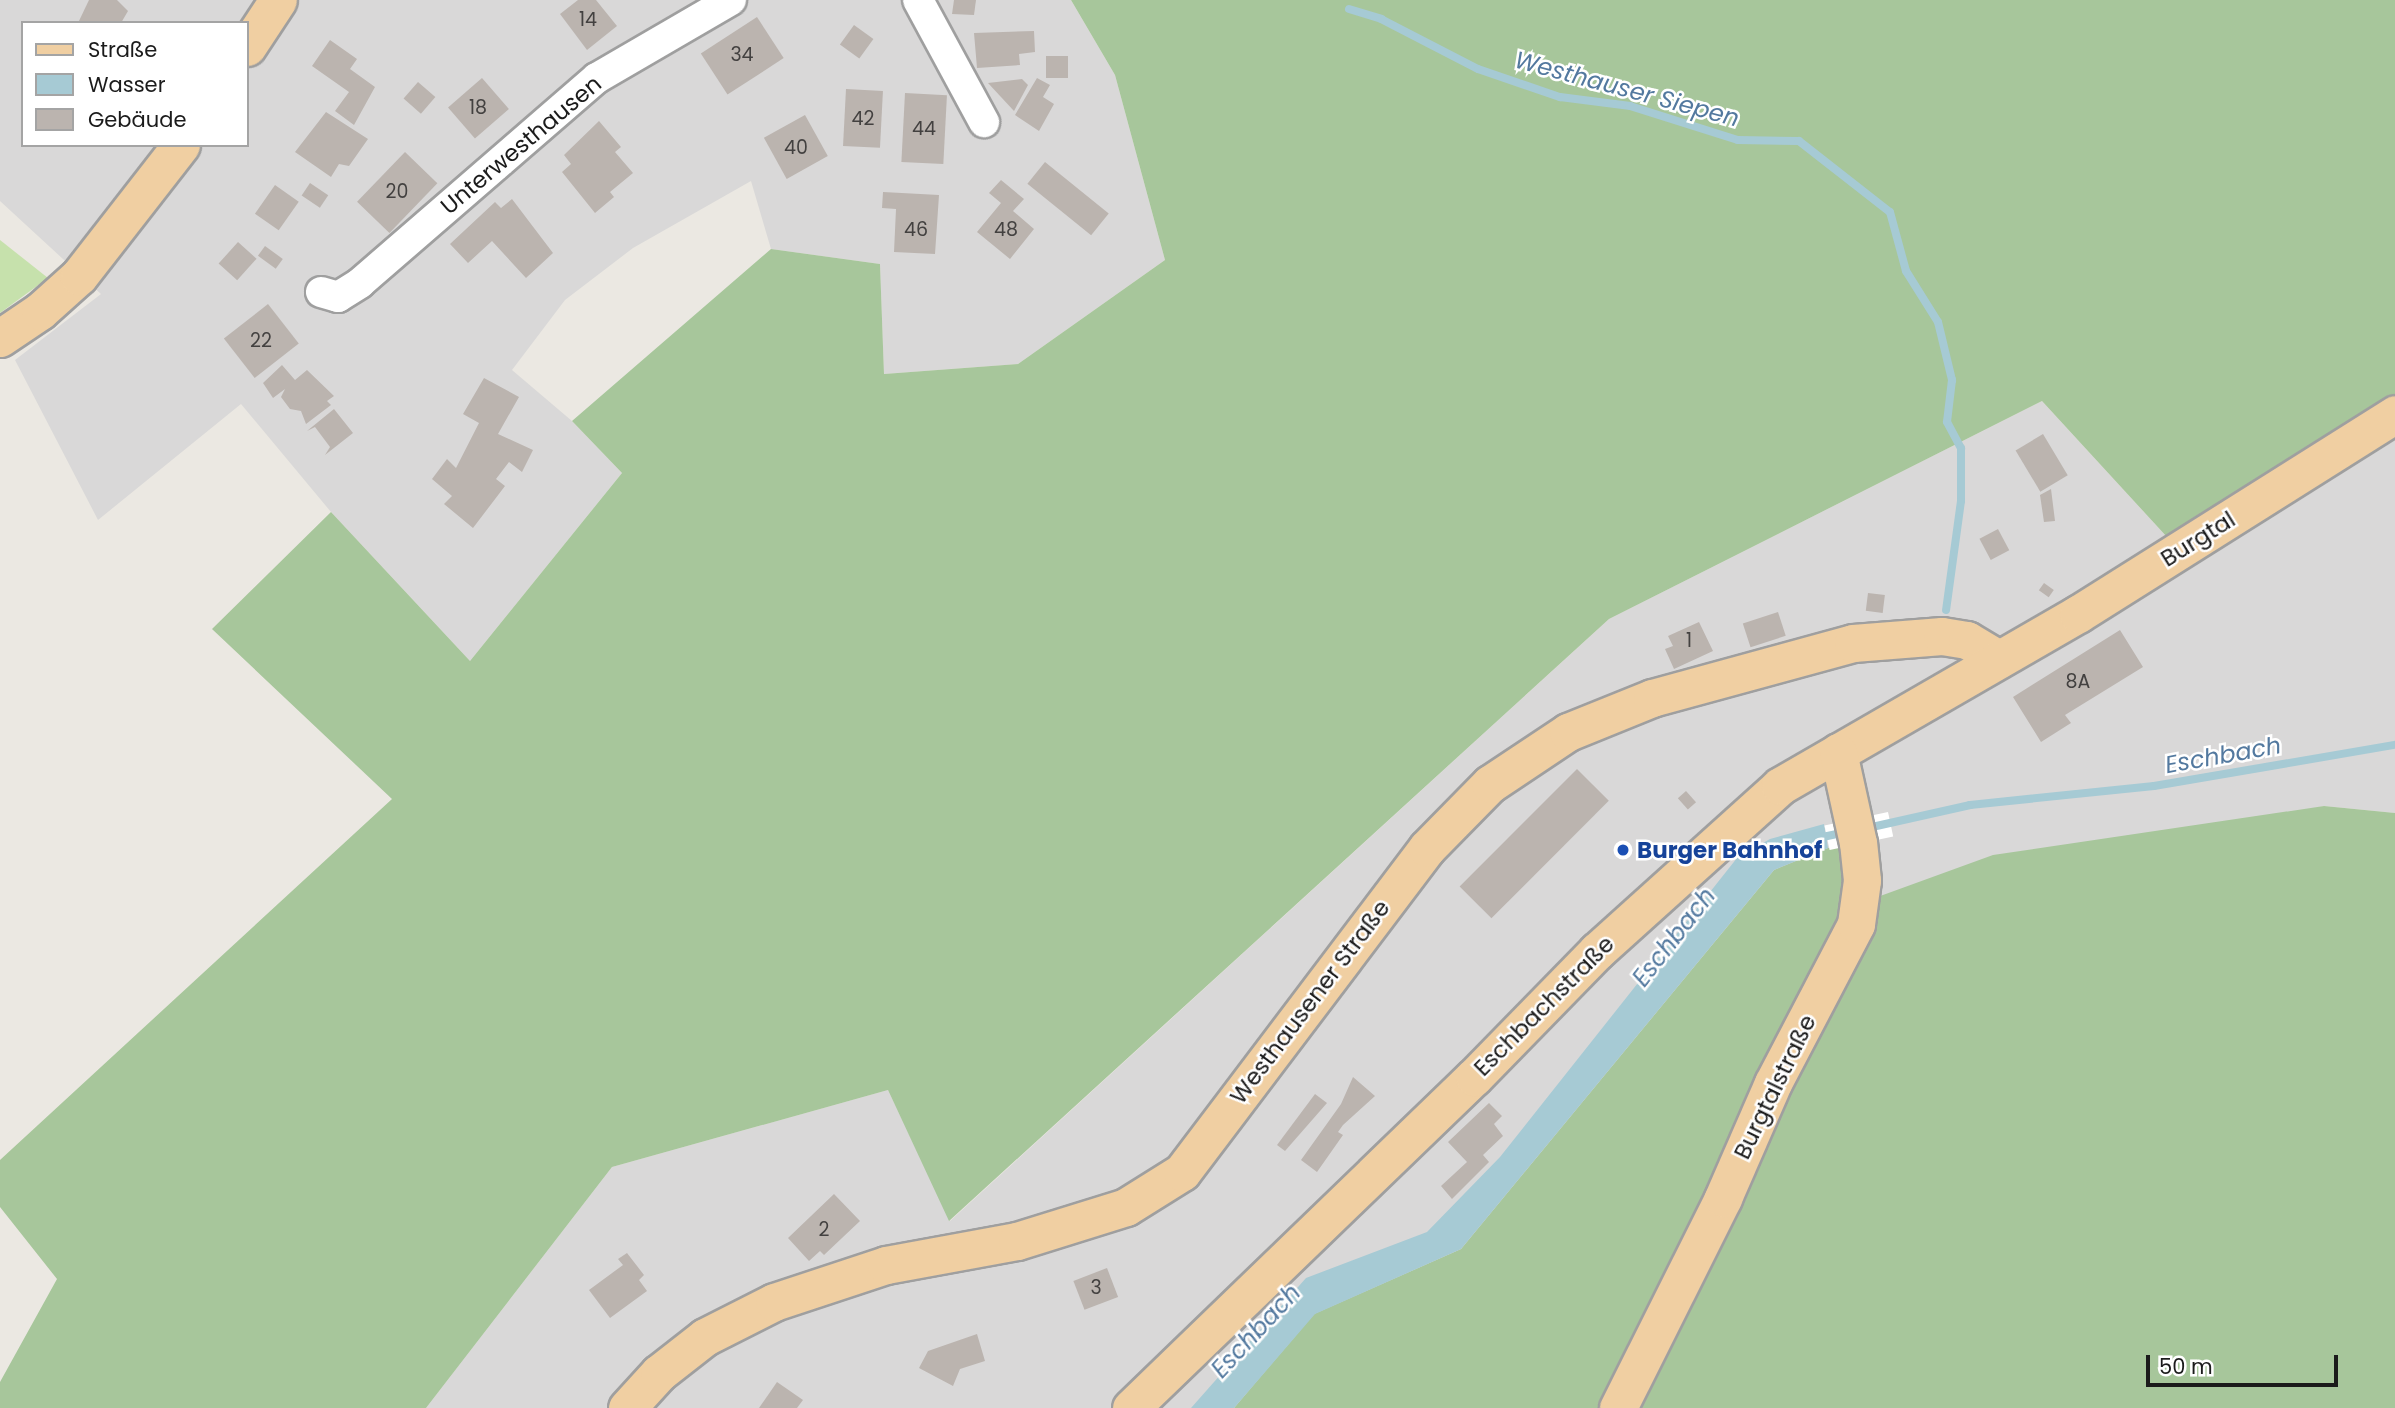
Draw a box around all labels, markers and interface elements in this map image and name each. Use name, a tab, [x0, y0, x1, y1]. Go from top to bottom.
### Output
house number: 14	[579, 9, 597, 31]
legend	[21, 21, 248, 147]
text: Straße	[88, 35, 157, 64]
house number: 34	[730, 44, 754, 66]
water label: Westhauser Siepen	[1512, 45, 1742, 133]
text: Wasser	[88, 70, 165, 99]
street label: Unterwesthausen	[435, 70, 607, 220]
house number: 18	[469, 97, 487, 119]
text: Gebäude	[88, 105, 186, 134]
house number: 42	[852, 108, 874, 130]
house number: 44	[912, 118, 936, 140]
house number: 40	[784, 137, 808, 159]
house number: 20	[386, 181, 408, 203]
house number: 46	[904, 219, 928, 241]
house number: 48	[994, 219, 1018, 241]
house number: 22	[250, 330, 272, 352]
street label: Burgtal	[2156, 505, 2240, 573]
house number: 1	[1686, 630, 1692, 652]
house number: 8A	[2066, 671, 2090, 693]
water label: Eschbach	[2163, 731, 2283, 779]
place label: Burger Bahnhof	[1637, 836, 1822, 864]
marker: Burger Bahnhof	[1615, 842, 1631, 858]
water label: Eschbach	[1627, 882, 1721, 992]
street label: Westhausener Straße	[1224, 895, 1396, 1109]
street label: Eschbachstraße	[1468, 930, 1620, 1082]
street label: Burgtalstraße	[1728, 1010, 1822, 1164]
house number: 2	[819, 1219, 829, 1241]
house number: 3	[1090, 1277, 1102, 1299]
water label: Eschbach	[1206, 1278, 1306, 1384]
scale bar	[2150, 1342, 2342, 1386]
text: 50 m	[2159, 1352, 2213, 1381]

